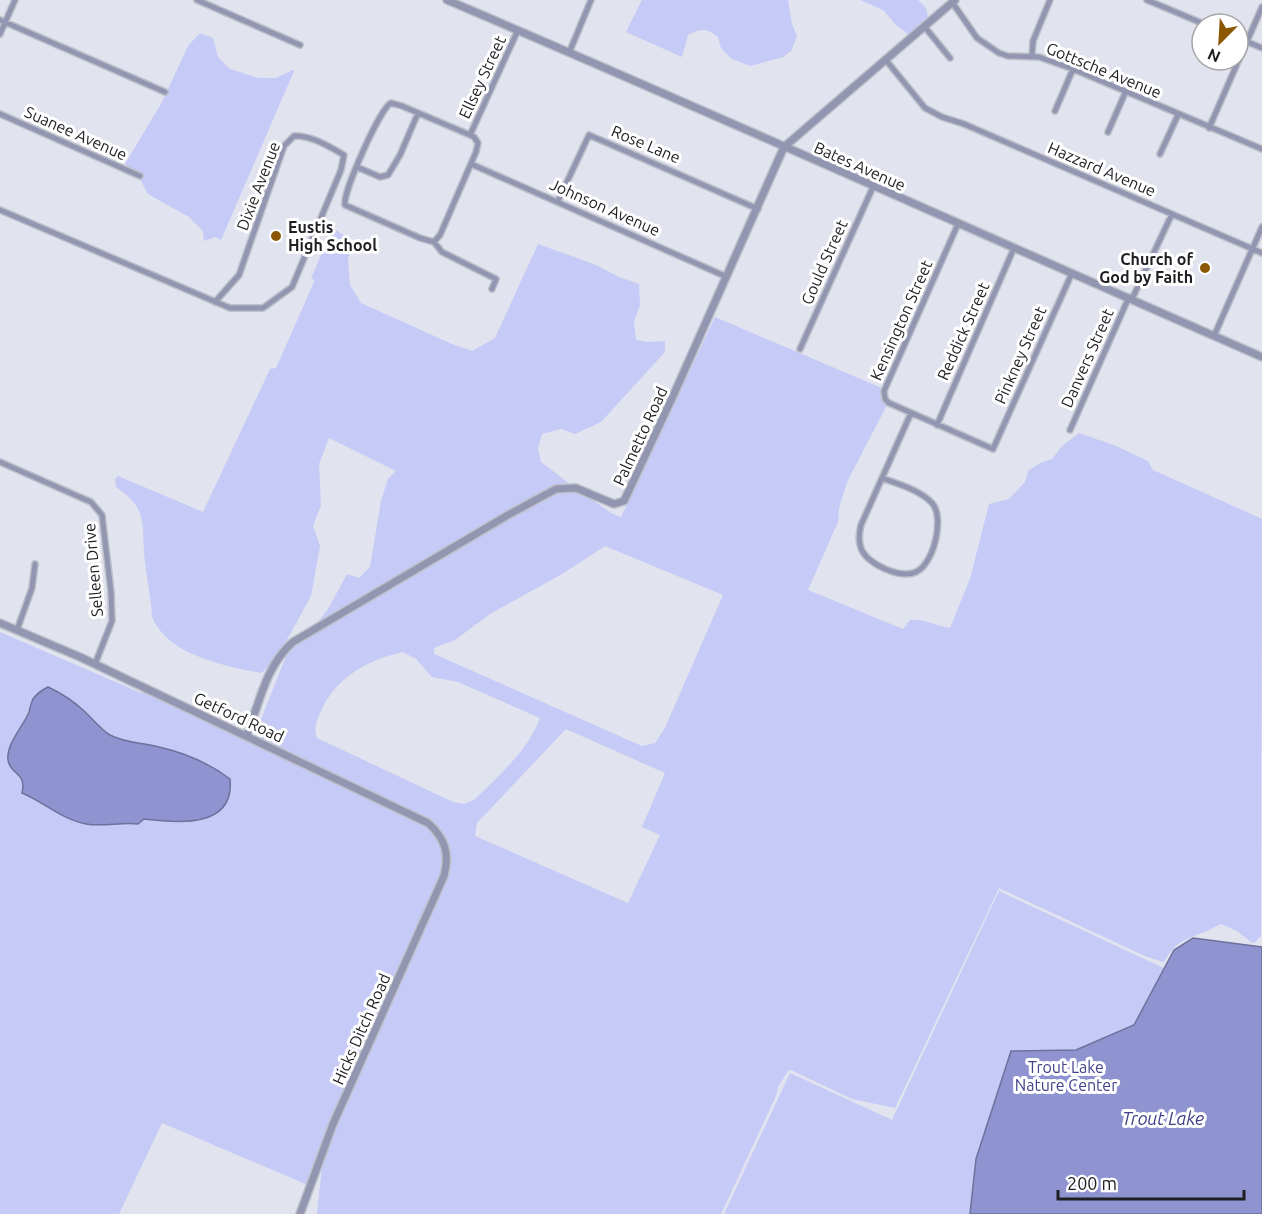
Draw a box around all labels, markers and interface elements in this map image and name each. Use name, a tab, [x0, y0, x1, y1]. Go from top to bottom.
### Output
north arrow	[1190, 12, 1250, 72]
street label: Ellsey Street	[455, 32, 509, 121]
street label: Gottsche Avenue	[1044, 39, 1164, 101]
text: N	[1205, 45, 1223, 66]
street label: Suanee Avenue	[22, 102, 130, 164]
street label: Rose Lane	[609, 121, 683, 167]
street label: Bates Avenue	[812, 138, 908, 194]
street label: Hazzard Avenue	[1045, 138, 1159, 200]
street label: Dixie Avenue	[233, 139, 283, 233]
street label: Johnson Avenue	[547, 175, 663, 239]
street label: Gould Street	[797, 216, 851, 307]
place label: Eustis High School	[288, 218, 377, 254]
marker: Eustis High School	[269, 229, 283, 243]
place label: Church of God by Faith	[1099, 250, 1193, 286]
street label: Kensington Street	[866, 256, 936, 383]
marker: Church of God by Faith	[1198, 261, 1212, 275]
street label: Reddick Street	[933, 279, 993, 383]
street label: Pinkney Street	[990, 303, 1050, 406]
street label: Danvers Street	[1057, 305, 1117, 410]
street label: Palmetto Road	[609, 384, 671, 488]
street label: Selleen Drive	[80, 522, 106, 618]
street label: Getford Road	[191, 688, 287, 746]
street label: Hicks Ditch Road	[328, 971, 394, 1087]
park label: Trout Lake Nature Center	[1015, 1058, 1117, 1094]
water label: Trout Lake	[1122, 1108, 1204, 1128]
scale bar	[1058, 1163, 1244, 1201]
text: 200 m	[1067, 1173, 1117, 1193]

